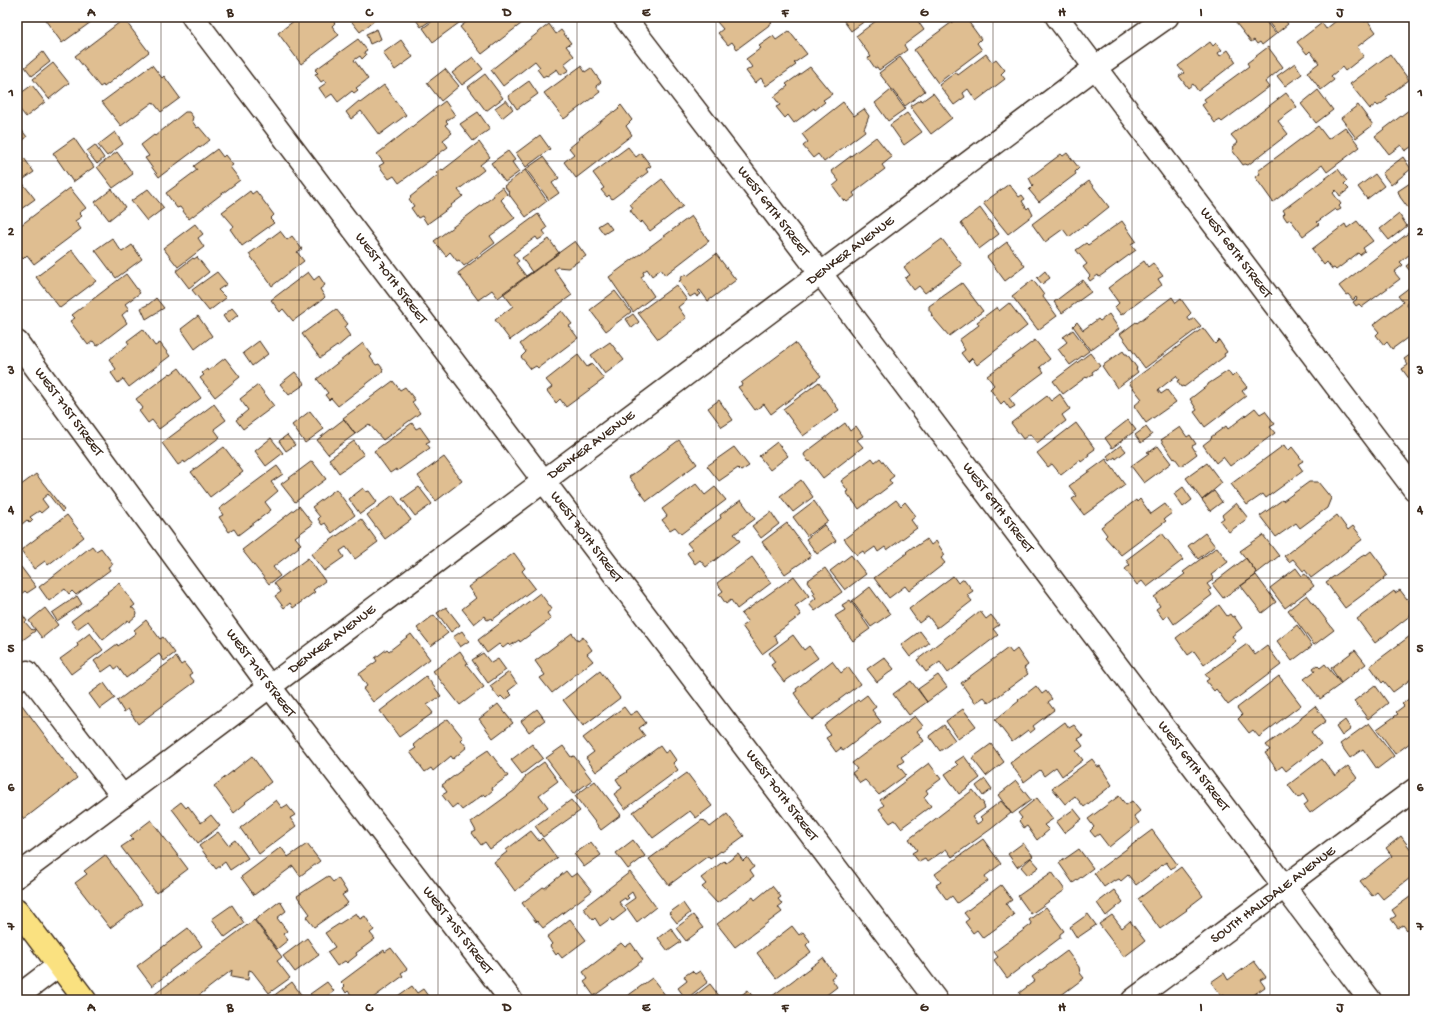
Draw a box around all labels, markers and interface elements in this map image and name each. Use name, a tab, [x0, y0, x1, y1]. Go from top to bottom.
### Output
text: A	[86, 6, 96, 21]
text: B	[226, 6, 235, 21]
text: C	[364, 6, 374, 21]
text: D	[502, 6, 512, 21]
text: E	[642, 6, 651, 21]
text: F	[781, 6, 790, 21]
text: G	[920, 6, 929, 21]
text: H	[1058, 6, 1066, 21]
text: I	[1199, 6, 1203, 21]
text: J	[1336, 6, 1345, 21]
text: 1	[7, 86, 14, 101]
text: 1	[1416, 86, 1423, 101]
street label: WEST 69TH STREET	[733, 163, 813, 260]
street label: WEST 68TH STREET	[1196, 204, 1276, 302]
street label: DENKER AVENUE	[803, 212, 899, 290]
text: 2	[8, 225, 15, 240]
text: 2	[1417, 225, 1424, 240]
street label: WEST 70TH STREET	[351, 230, 431, 328]
text: 3	[7, 364, 15, 379]
street label: WEST 71ST STREET	[30, 364, 107, 460]
text: 3	[1416, 364, 1424, 379]
street label: DENKER AVENUE	[544, 406, 640, 484]
street label: WEST 69TH STREET	[958, 459, 1038, 557]
street label: WEST 70TH STREET	[546, 488, 626, 587]
text: 4	[7, 503, 15, 518]
text: 4	[1416, 503, 1424, 518]
street label: DENKER AVENUE	[284, 601, 380, 679]
street label: WEST 71ST STREET	[222, 626, 299, 721]
text: 5	[8, 642, 15, 657]
text: 5	[1417, 642, 1424, 657]
street label: WEST 69TH STREET	[1154, 718, 1233, 815]
street label: WEST 70TH STREET	[742, 747, 822, 845]
text: 6	[8, 781, 15, 796]
text: 6	[1417, 781, 1424, 796]
street label: SOUTH HALLDALE AVENUE	[1207, 842, 1340, 948]
street label: WEST 71ST STREET	[418, 883, 497, 978]
text: 7	[7, 920, 16, 935]
text: 7	[1416, 920, 1425, 935]
text: A	[86, 1001, 96, 1016]
text: B	[226, 1001, 235, 1016]
text: C	[364, 1001, 374, 1016]
text: D	[502, 1001, 512, 1016]
text: E	[642, 1001, 651, 1016]
text: F	[781, 1001, 790, 1016]
text: G	[920, 1001, 929, 1016]
text: H	[1058, 1001, 1066, 1016]
text: I	[1199, 1001, 1203, 1016]
text: J	[1336, 1001, 1345, 1016]

